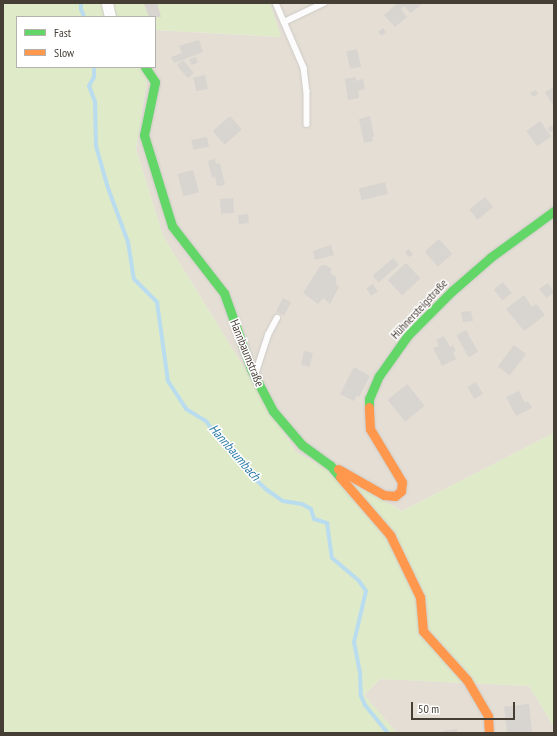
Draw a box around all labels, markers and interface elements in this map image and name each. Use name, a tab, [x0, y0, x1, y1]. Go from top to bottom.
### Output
legend	[16, 16, 156, 68]
text: Fast	[54, 25, 71, 40]
text: Slow	[54, 45, 74, 60]
street label: Hühnersteigstraße	[388, 276, 450, 342]
street label: Hannbaumstraße	[227, 317, 267, 389]
water label: Hannbaumbach	[205, 422, 263, 484]
scale bar	[413, 694, 517, 720]
text: 50 m	[418, 701, 439, 716]

